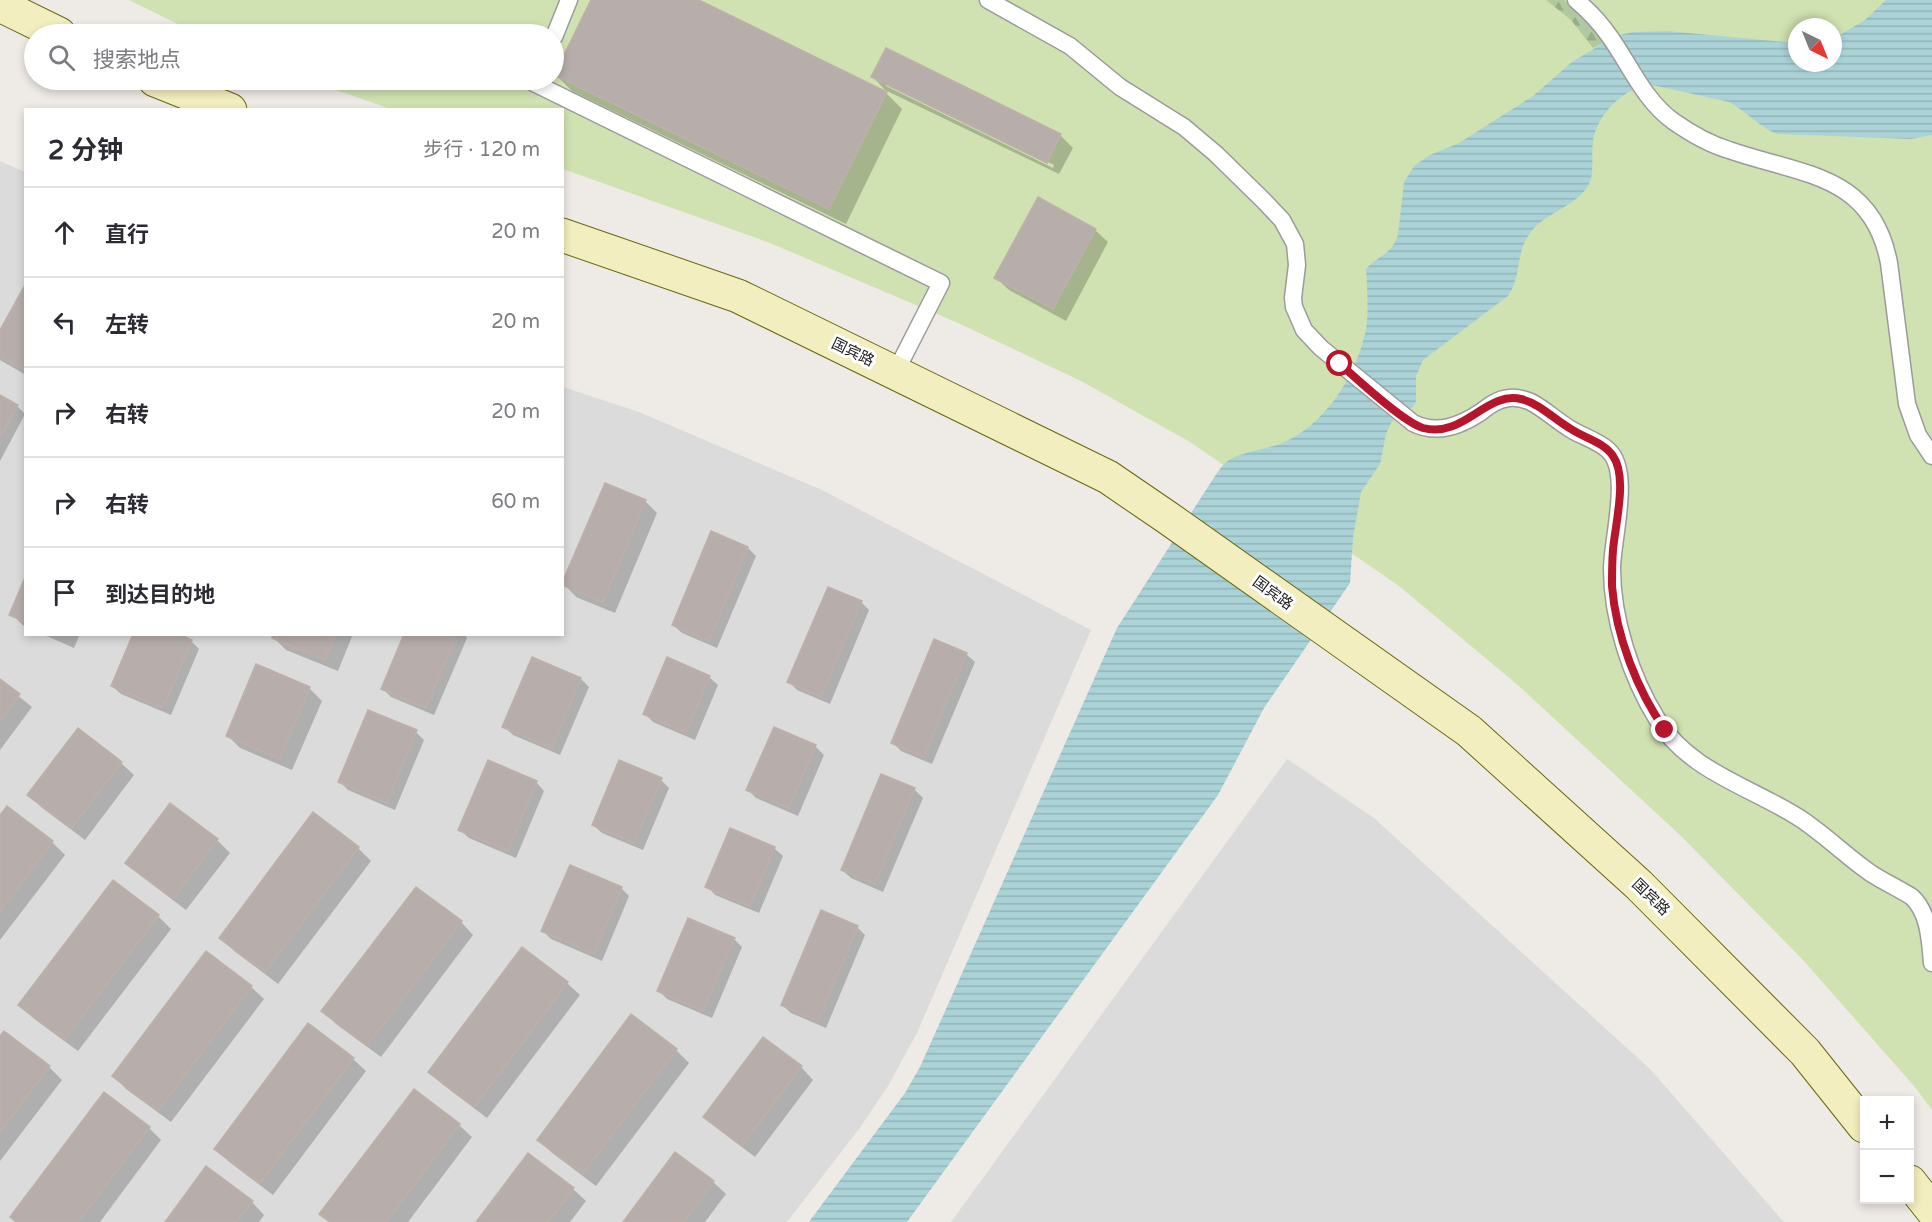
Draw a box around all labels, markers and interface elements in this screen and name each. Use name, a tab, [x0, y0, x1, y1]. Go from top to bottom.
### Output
north arrow	[1788, 18, 1842, 72]
search box	[24, 24, 564, 90]
icon: search	[45, 41, 78, 74]
text: 搜索地点	[93, 47, 181, 73]
text: 2 分钟	[48, 135, 123, 166]
text: 步行 · 120 m	[423, 138, 540, 162]
icon: ahead	[48, 216, 81, 249]
text: 20 m	[491, 220, 540, 244]
text: 直行	[105, 222, 149, 248]
icon: left	[48, 306, 81, 339]
text: 20 m	[491, 310, 540, 334]
text: 左转	[105, 312, 149, 338]
street label: 国宾路	[829, 334, 877, 370]
route start	[1326, 350, 1352, 376]
icon: right	[48, 396, 81, 429]
text: 20 m	[491, 400, 540, 424]
text: 右转	[105, 402, 149, 428]
icon: right	[48, 486, 81, 519]
text: 60 m	[491, 490, 540, 514]
text: 右转	[105, 492, 149, 518]
street label: 国宾路	[1250, 572, 1296, 614]
icon: arrive	[48, 576, 81, 609]
text: 到达目的地	[105, 582, 215, 608]
route end	[1651, 716, 1677, 742]
street label: 国宾路	[1629, 875, 1673, 919]
map controls	[1860, 1096, 1914, 1204]
button: +	[1860, 1096, 1914, 1150]
button: −	[1860, 1150, 1914, 1204]

